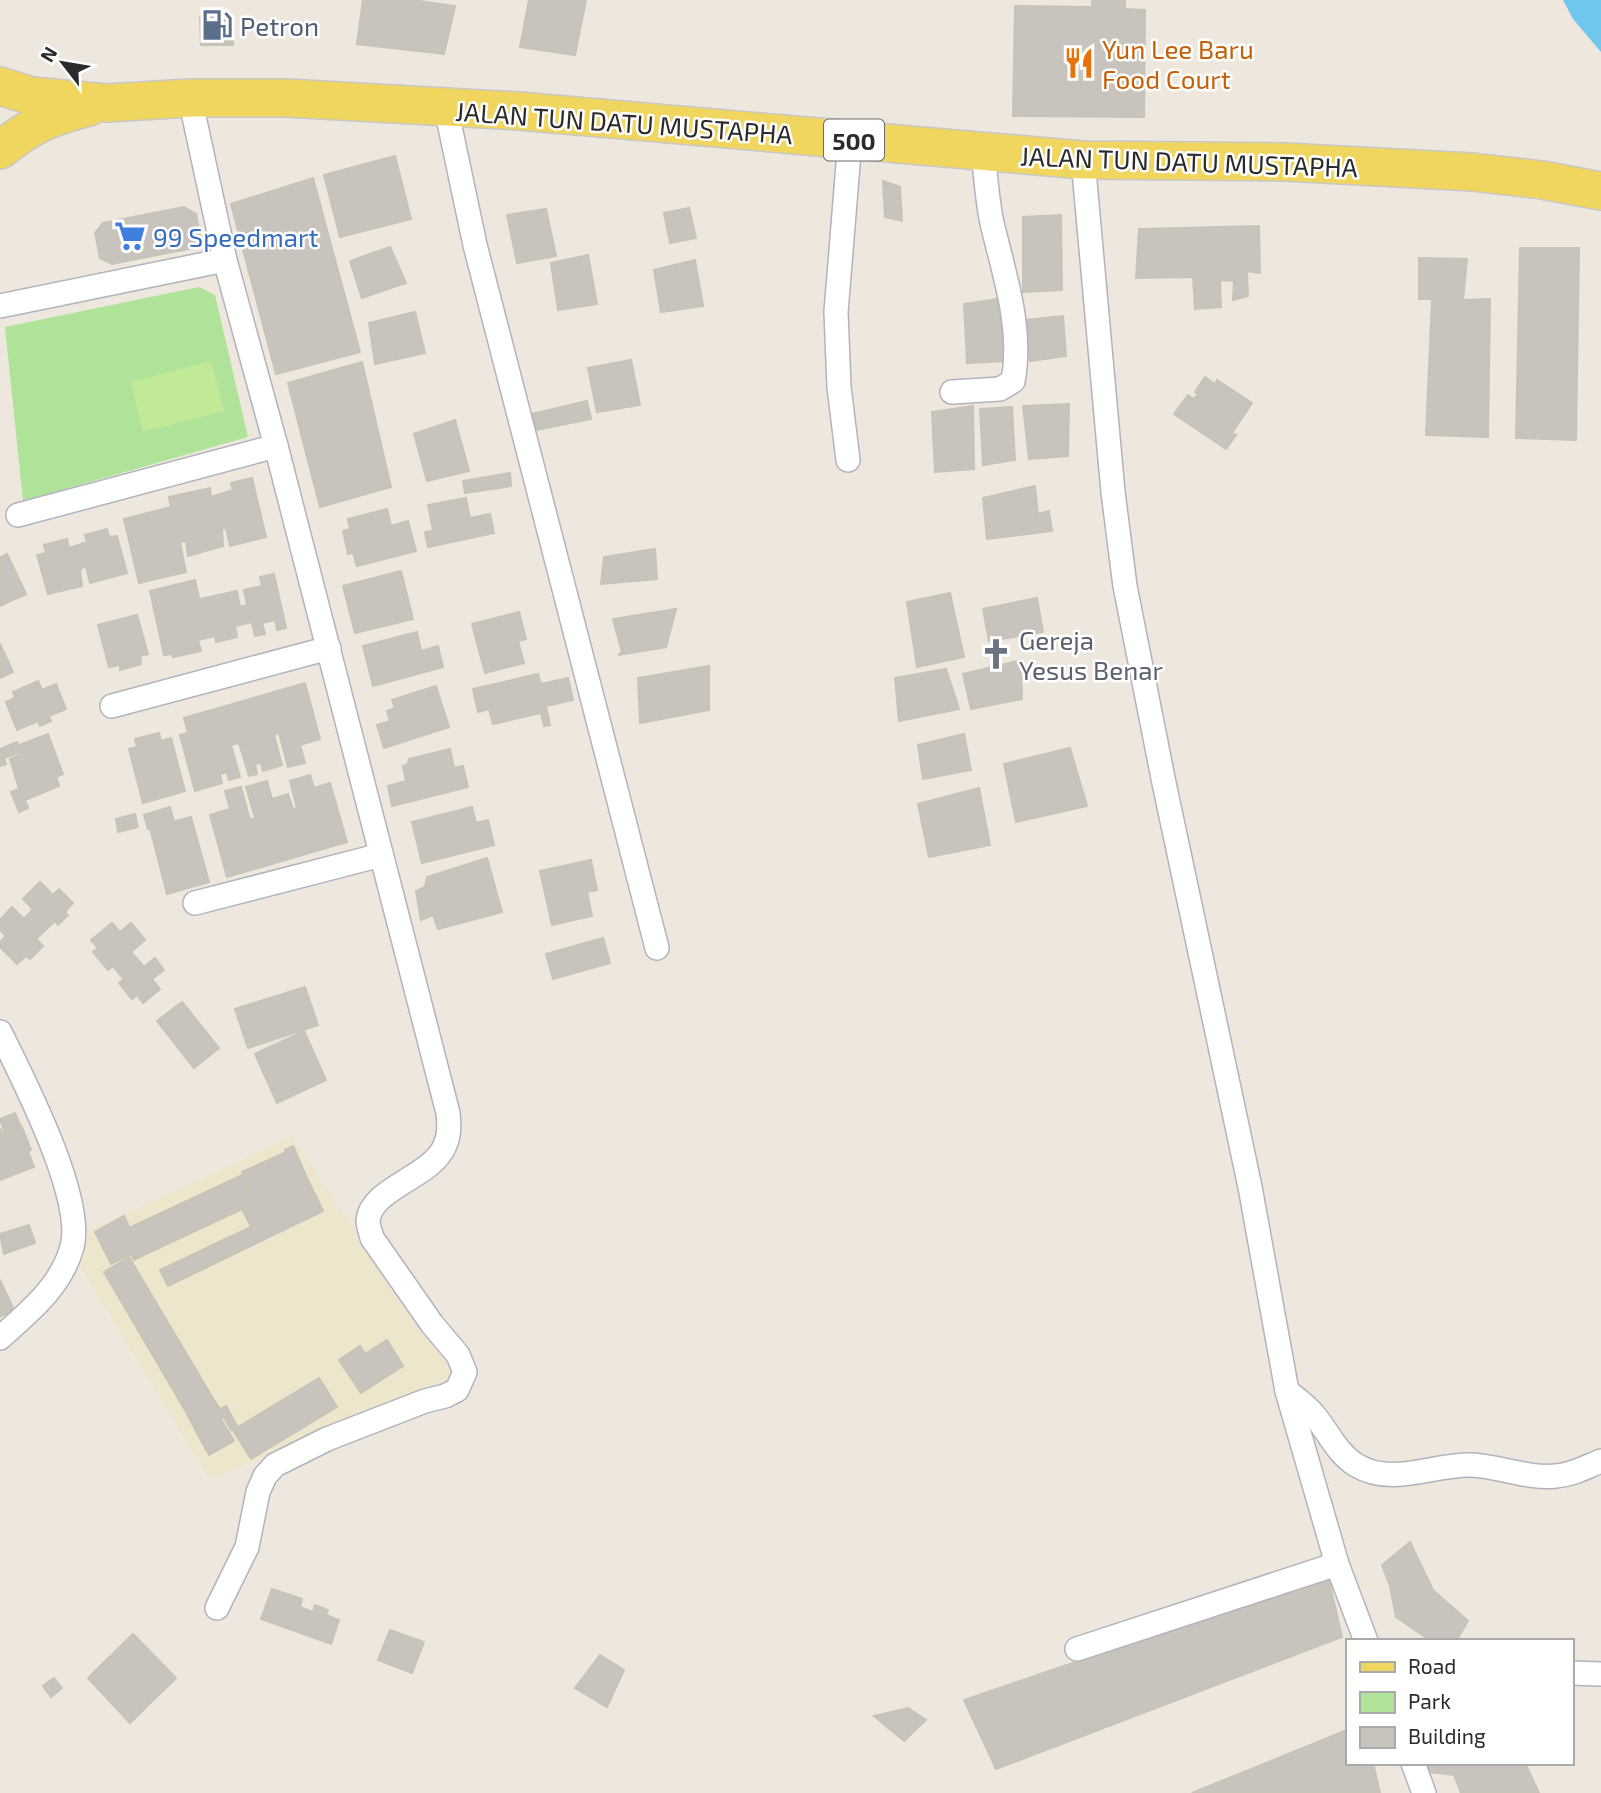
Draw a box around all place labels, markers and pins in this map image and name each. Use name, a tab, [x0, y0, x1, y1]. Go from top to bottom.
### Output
fuel station icon: Petron	[200, 8, 234, 42]
place label: Petron	[240, 10, 319, 41]
place label: Yun Lee Baru Food Court	[1102, 33, 1254, 94]
restaurant icon: Yun Lee Baru Food Court	[1062, 46, 1096, 80]
supermarket icon: 99 Speedmart	[113, 219, 147, 253]
place label: 99 Speedmart	[153, 221, 319, 252]
place label: Gereja Yesus Benar	[1019, 624, 1163, 685]
church icon: Gereja Yesus Benar	[979, 637, 1013, 671]

